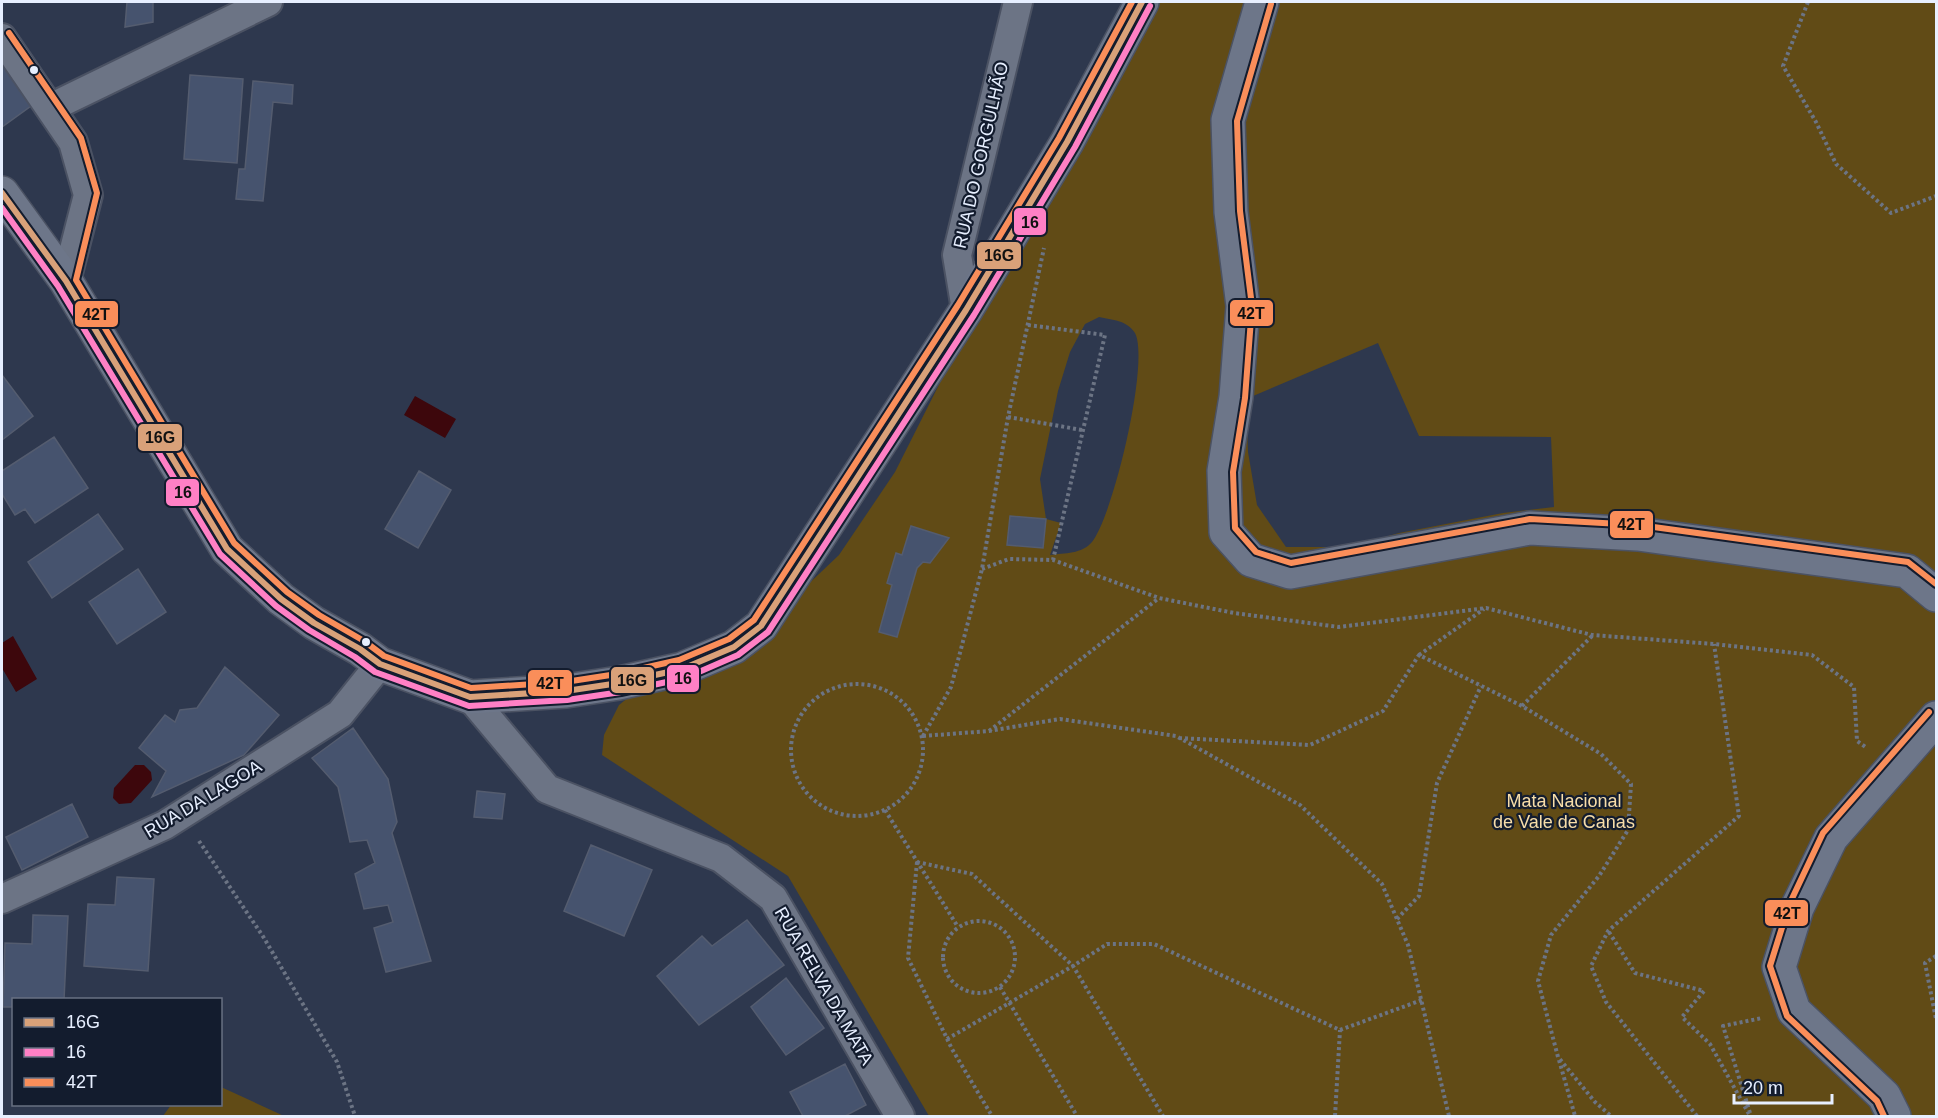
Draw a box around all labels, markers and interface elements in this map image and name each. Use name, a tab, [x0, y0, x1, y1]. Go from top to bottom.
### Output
street label: RUA DO GORGULHÃO	[949, 59, 1012, 250]
unlabelled marker	[28, 64, 40, 76]
line badge: 16	[1013, 207, 1047, 236]
text: 16	[1021, 214, 1039, 231]
line badge: 16G	[976, 241, 1022, 270]
text: 16G	[984, 247, 1014, 264]
line badge: 42T	[1229, 299, 1274, 327]
line badge: 42T	[74, 300, 119, 328]
text: 42T	[1237, 305, 1265, 322]
text: 42T	[82, 306, 110, 323]
line badge: 16G	[137, 423, 183, 452]
text: 16G	[145, 429, 175, 446]
line badge: 16	[165, 478, 200, 507]
text: 16	[174, 484, 192, 501]
line badge: 42T	[1609, 510, 1654, 539]
text: 42T	[1617, 516, 1645, 533]
unlabelled marker	[360, 636, 372, 648]
line badge: 16	[666, 664, 700, 693]
line badge: 16G	[610, 666, 655, 694]
line badge: 42T	[527, 669, 573, 697]
text: 16	[674, 670, 692, 687]
text: 16G	[617, 672, 647, 689]
text: 42T	[536, 675, 564, 692]
street label: RUA DA LAGOA	[141, 756, 265, 842]
park label: Mata Nacional de Vale de Canas	[1493, 791, 1635, 832]
line badge: 42T	[1764, 899, 1809, 927]
street label: RUA RELVA DA MATA	[771, 904, 877, 1068]
text: 42T	[1773, 905, 1801, 922]
legend	[12, 998, 222, 1106]
text: 16G	[66, 1012, 100, 1032]
text: 16	[66, 1042, 86, 1062]
scale bar	[1734, 1067, 1832, 1105]
text: 42T	[66, 1072, 97, 1092]
text: 20 m	[1743, 1078, 1783, 1098]

